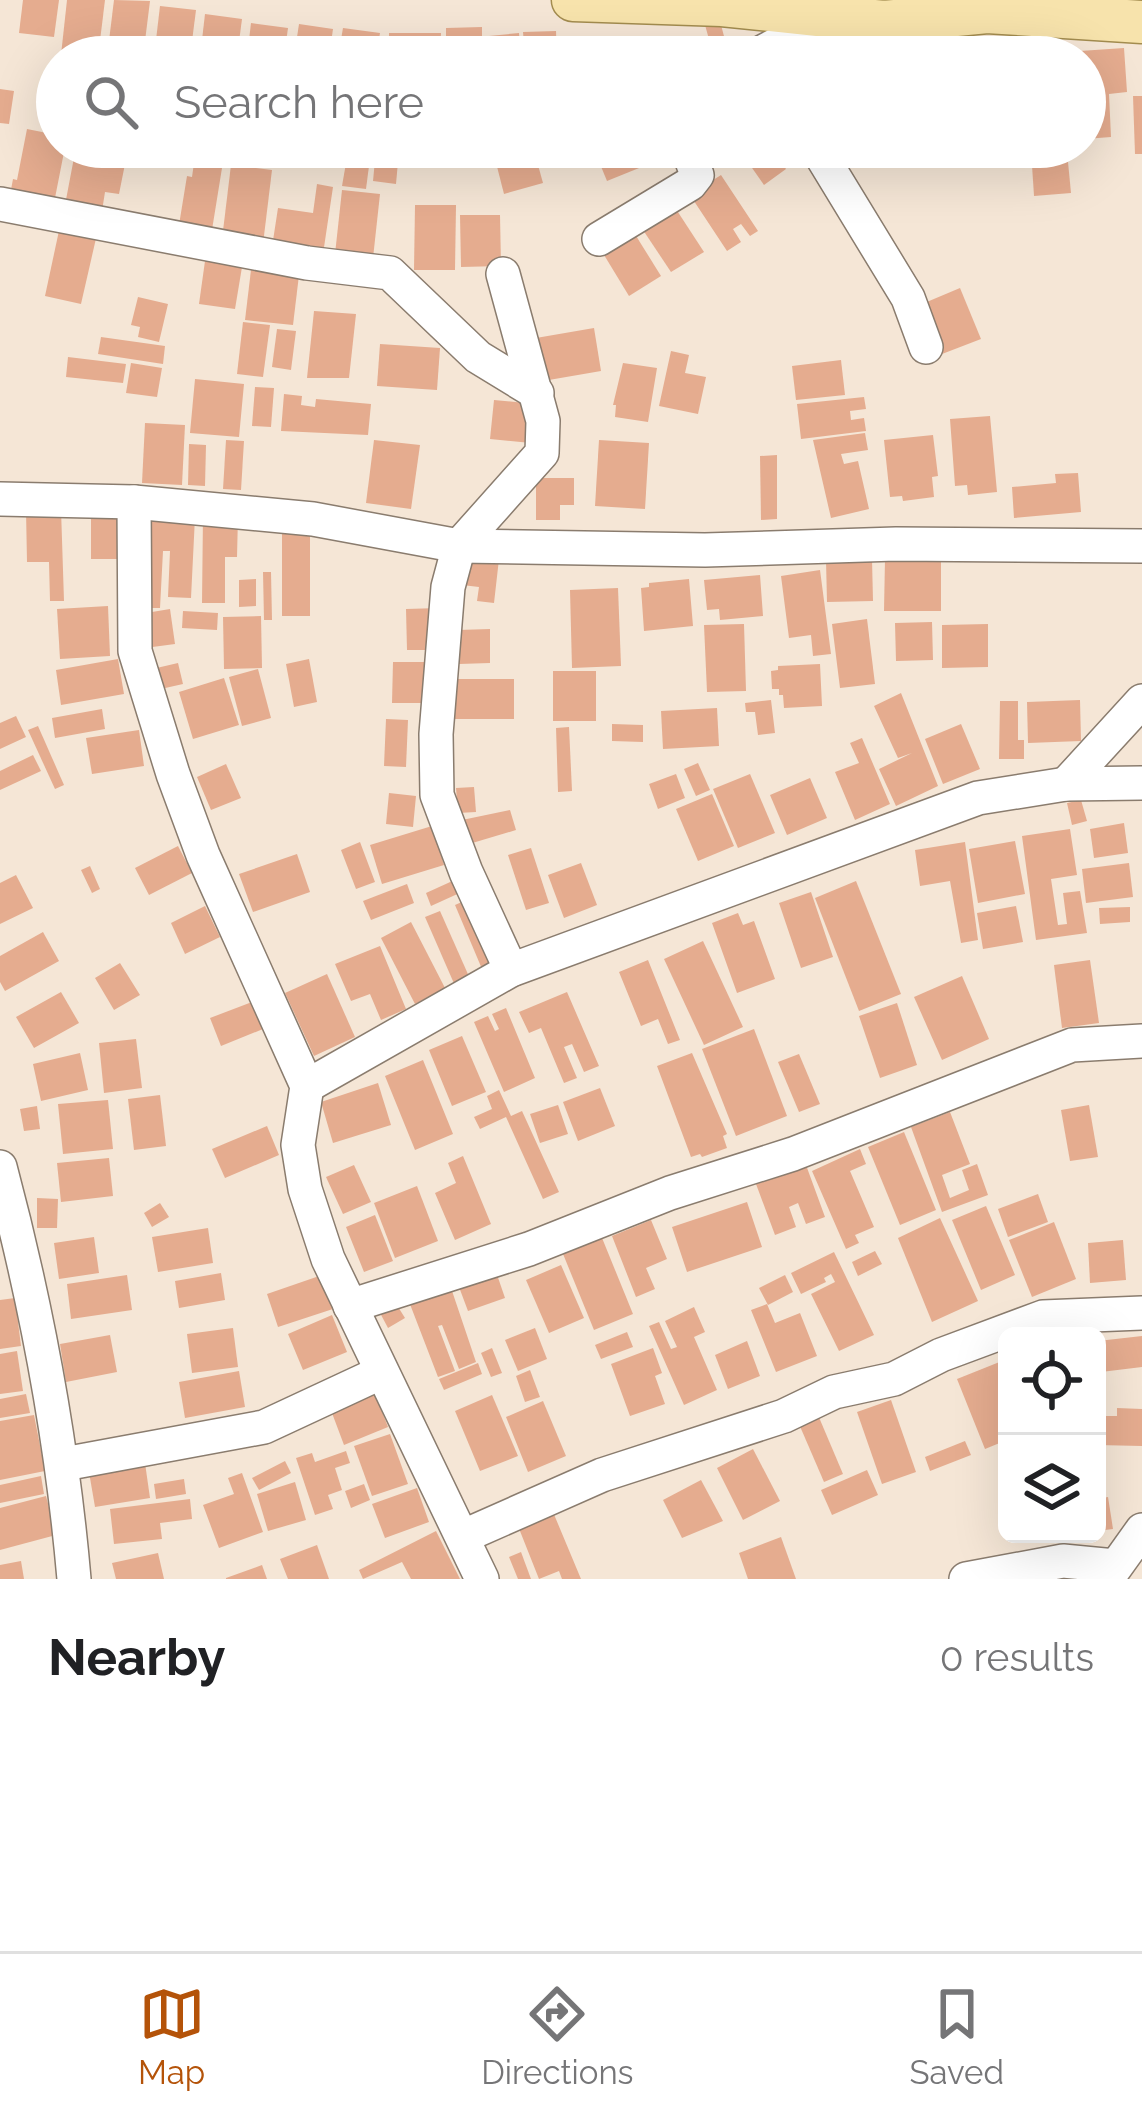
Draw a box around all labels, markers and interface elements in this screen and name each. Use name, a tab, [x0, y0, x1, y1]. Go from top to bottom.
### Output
search box	[36, 36, 1106, 168]
icon: search	[78, 69, 144, 135]
text: Search here	[174, 76, 424, 129]
map controls	[998, 1327, 1106, 1543]
button: locate	[998, 1327, 1106, 1435]
button: layers	[998, 1435, 1106, 1543]
text: Nearby	[48, 1627, 225, 1687]
text: 0 results	[940, 1634, 1094, 1680]
tab: Map	[138, 1981, 205, 2092]
tab: Directions	[481, 1981, 634, 2092]
tab: Saved	[910, 1981, 1004, 2092]

